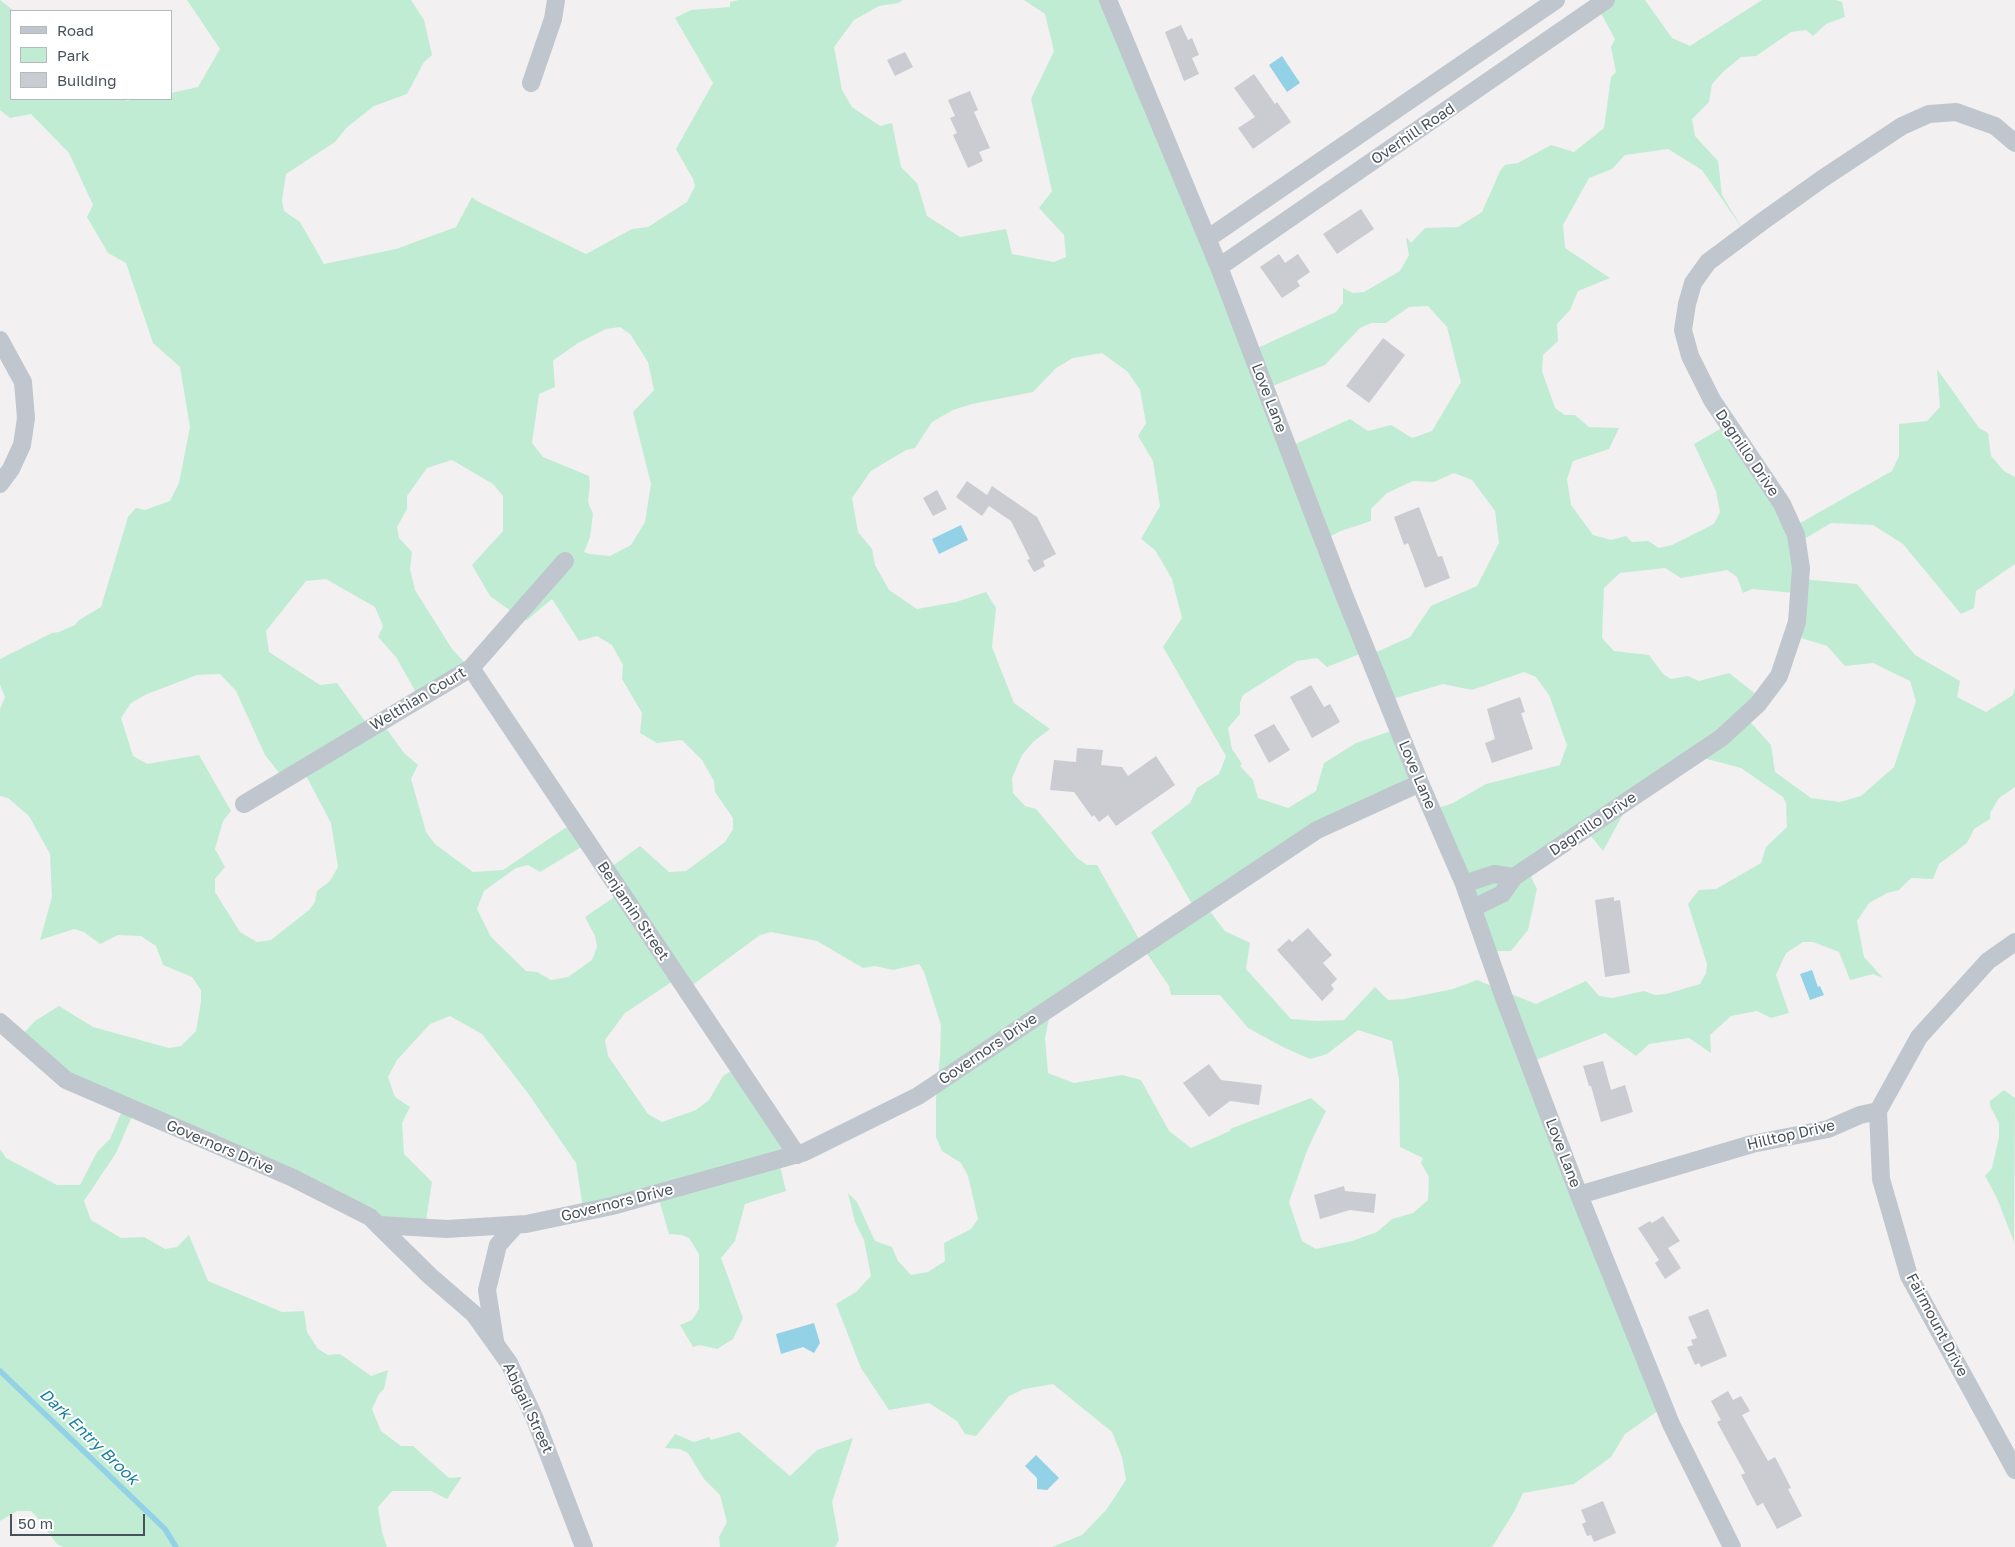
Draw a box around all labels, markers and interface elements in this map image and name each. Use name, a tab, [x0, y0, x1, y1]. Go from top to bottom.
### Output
legend	[10, 10, 172, 100]
text: Road	[57, 21, 94, 39]
text: Park	[57, 46, 89, 64]
text: Building	[57, 71, 117, 89]
street label: Overhill Road	[1368, 99, 1458, 169]
street label: Love Lane	[1248, 361, 1290, 435]
street label: Dagnillo Drive	[1711, 406, 1783, 500]
street label: Welthian Court	[367, 663, 469, 735]
street label: Love Lane	[1395, 738, 1439, 812]
street label: Dagnillo Drive	[1546, 788, 1640, 860]
street label: Benjamin Street	[593, 858, 673, 964]
street label: Governors Drive	[935, 1009, 1041, 1089]
street label: Governors Drive	[164, 1116, 276, 1178]
street label: Love Lane	[1542, 1116, 1584, 1190]
street label: Hilltop Drive	[1745, 1116, 1837, 1154]
street label: Governors Drive	[559, 1180, 675, 1226]
street label: Fairmount Drive	[1902, 1270, 1972, 1380]
street label: Abigail Street	[499, 1360, 557, 1456]
water label: Dark Entry Brook	[36, 1385, 142, 1489]
scale bar	[12, 1504, 148, 1536]
text: 50 m	[18, 1514, 53, 1532]

